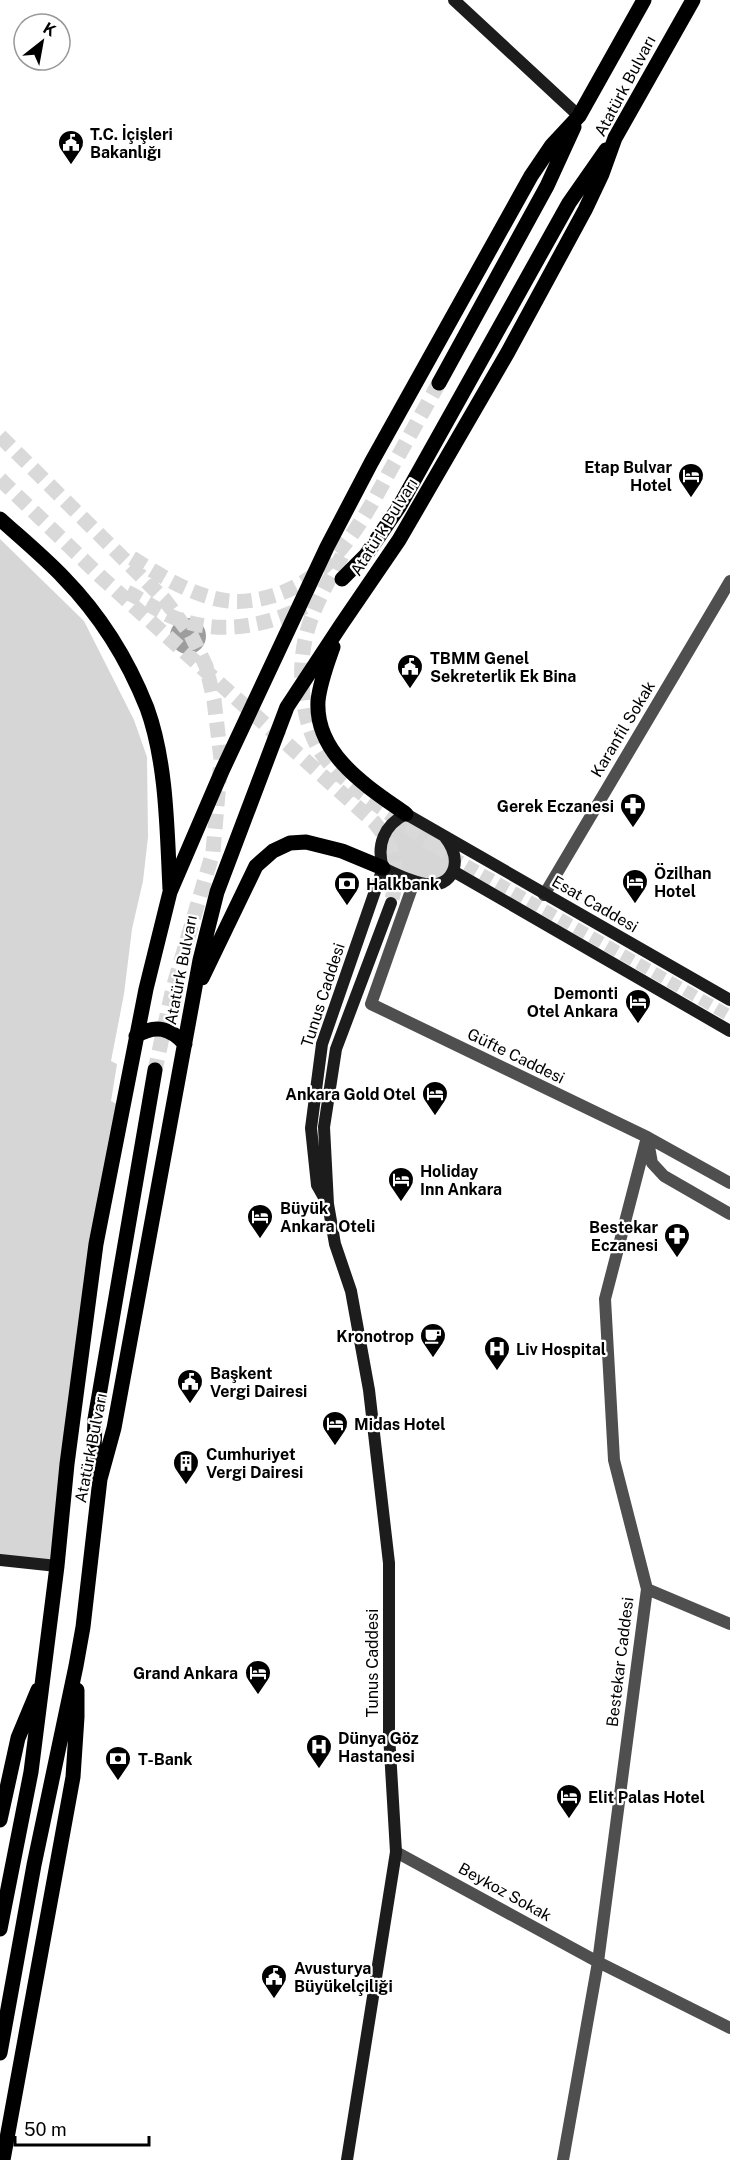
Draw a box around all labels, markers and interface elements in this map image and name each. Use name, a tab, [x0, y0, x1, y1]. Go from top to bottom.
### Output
north arrow	[12, 12, 72, 72]
text: K	[40, 18, 60, 41]
street label: Atatürk Bulvarı	[590, 32, 660, 140]
place label: T.C. İçişleri Bakanlığı	[90, 124, 173, 162]
public building icon: T.C. İçişleri Bakanlığı	[56, 128, 86, 166]
place label: Etap Bulvar Hotel	[584, 458, 672, 495]
hotel icon: Etap Bulvar Hotel	[676, 461, 706, 499]
street label: Atatürk Bulvarı	[346, 475, 422, 579]
place label: TBMM Genel Sekreterlik Ek Bina	[430, 649, 576, 686]
public building icon: TBMM Genel Sekreterlik Ek Bina	[395, 652, 425, 690]
street label: Karanfil Sokak	[587, 677, 659, 781]
pharmacy icon: Gerek Eczanesi	[618, 791, 648, 829]
place label: Gerek Eczanesi	[497, 797, 614, 816]
place label: Özilhan Hotel	[654, 862, 712, 901]
hotel icon: Özilhan Hotel	[620, 867, 650, 905]
bank icon: Halkbank	[332, 869, 362, 907]
street label: Esat Caddesi	[548, 872, 642, 936]
place label: Halkbank	[366, 875, 439, 894]
street label: Atatürk Bulvarı	[161, 914, 201, 1026]
street label: Tunus Caddesi	[297, 941, 349, 1049]
place label: Demonti Otel Ankara	[527, 984, 618, 1021]
hotel icon: Demonti Otel Ankara	[623, 987, 653, 1025]
street label: Güfte Caddesi	[464, 1024, 568, 1088]
hotel icon: Ankara Gold Otel	[420, 1079, 450, 1117]
place label: Ankara Gold Otel	[285, 1085, 416, 1104]
place label: Holiday Inn Ankara	[420, 1162, 502, 1199]
hotel icon: Holiday Inn Ankara	[386, 1165, 416, 1203]
place label: Büyük Ankara Oteli	[280, 1199, 375, 1236]
hotel icon: Büyük Ankara Oteli	[245, 1202, 275, 1240]
place label: Bestekar Eczanesi	[589, 1218, 658, 1255]
pharmacy icon: Bestekar Eczanesi	[662, 1221, 692, 1259]
cafe icon: Kronotrop	[418, 1321, 448, 1359]
place label: Kronotrop	[336, 1327, 414, 1346]
hospital icon: Liv Hospital	[482, 1334, 512, 1372]
place label: Liv Hospital	[516, 1340, 606, 1359]
place label: Başkent Vergi Dairesi	[210, 1364, 307, 1401]
public building icon: Başkent Vergi Dairesi	[175, 1367, 205, 1405]
street label: Atatürk Bulvarı	[71, 1392, 111, 1504]
hotel icon: Midas Hotel	[320, 1409, 350, 1447]
place label: Midas Hotel	[354, 1415, 446, 1434]
place label: Cumhuriyet Vergi Dairesi	[206, 1445, 303, 1482]
building icon: Cumhuriyet Vergi Dairesi	[171, 1448, 201, 1486]
street label: Bestekar Caddesi	[603, 1596, 637, 1728]
street label: Tunus Caddesi	[363, 1609, 382, 1717]
hotel icon: Grand Ankara	[243, 1658, 273, 1696]
place label: Grand Ankara	[133, 1664, 238, 1683]
place label: Dünya Göz Hastanesi	[338, 1729, 419, 1766]
hospital icon: Dünya Göz Hastanesi	[304, 1732, 334, 1770]
bank icon: T-Bank	[103, 1744, 133, 1782]
place label: T-Bank	[138, 1750, 192, 1769]
hotel icon: Elit Palas Hotel	[554, 1782, 584, 1820]
place label: Elit Palas Hotel	[588, 1788, 705, 1807]
street label: Beykoz Sokak	[455, 1859, 555, 1925]
place label: Avusturya Büyükelçiliği	[294, 1959, 393, 1996]
public building icon: Avusturya Büyükelçiliği	[259, 1962, 289, 2000]
scale bar	[15, 2109, 148, 2147]
text: 50 m	[24, 2119, 67, 2140]

